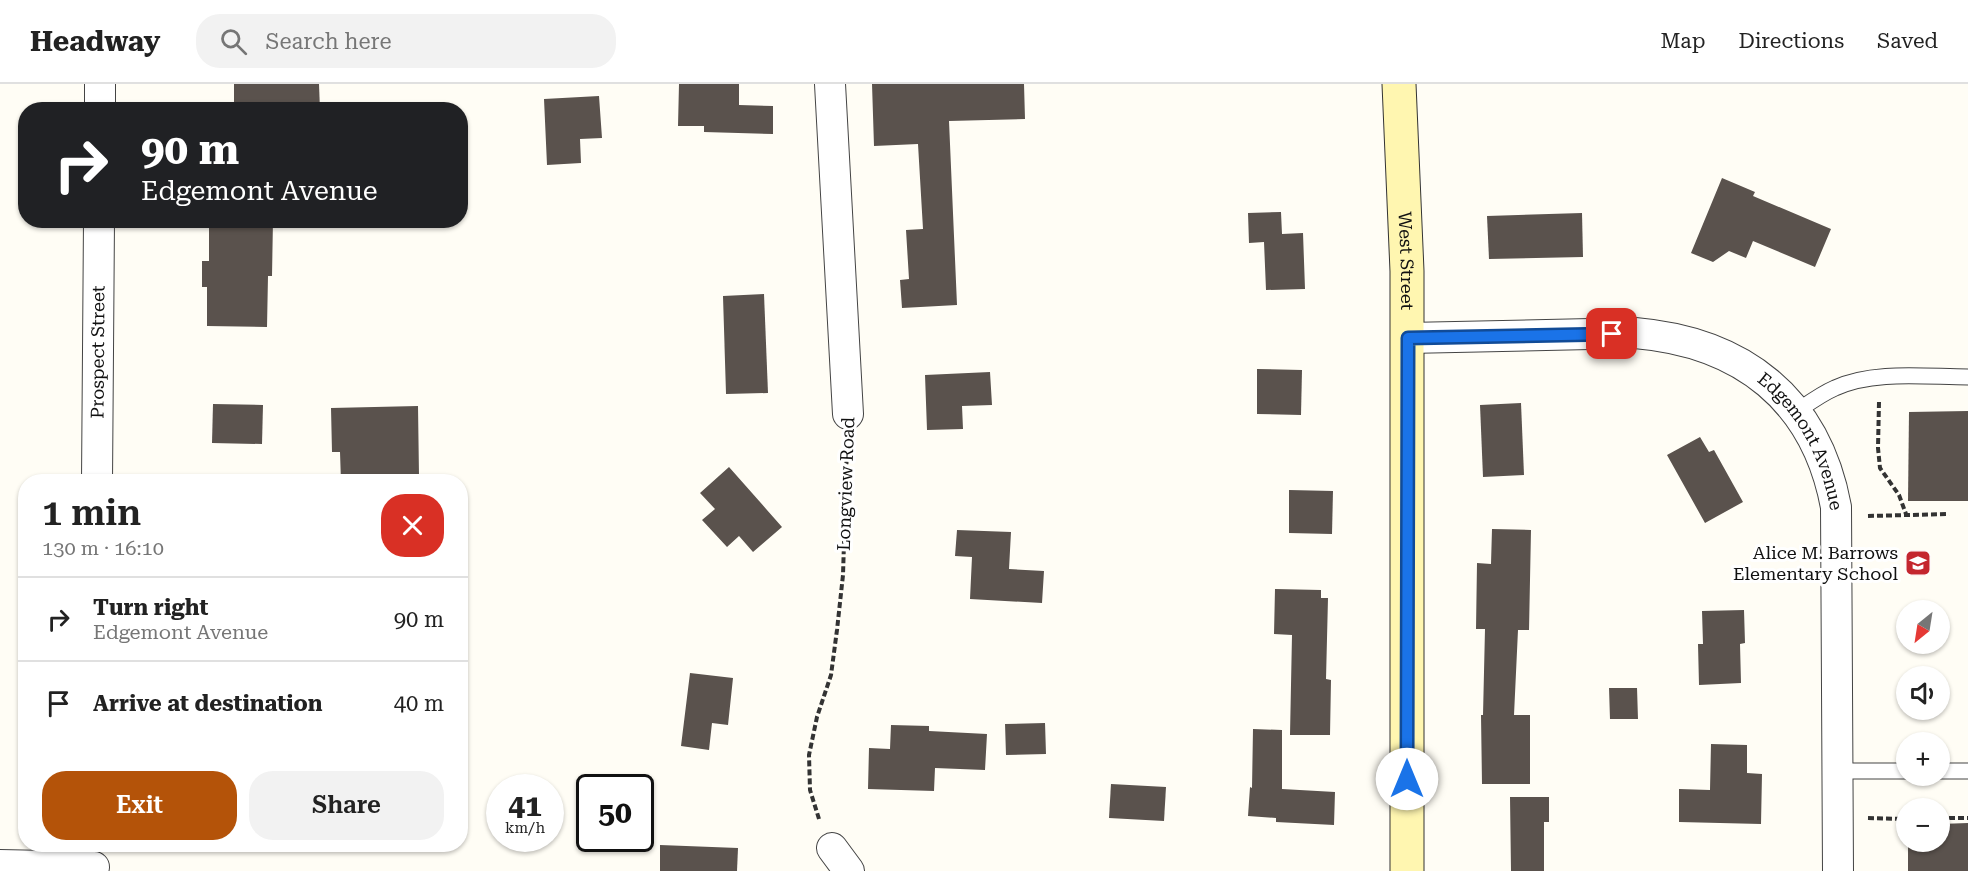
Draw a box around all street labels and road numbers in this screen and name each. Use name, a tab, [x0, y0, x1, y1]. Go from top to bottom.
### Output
street label: West Street	[1394, 211, 1418, 311]
street label: Prospect Street	[86, 285, 109, 419]
street label: Edgemont Avenue	[1754, 368, 1847, 512]
street label: Longview Road	[833, 416, 858, 551]

